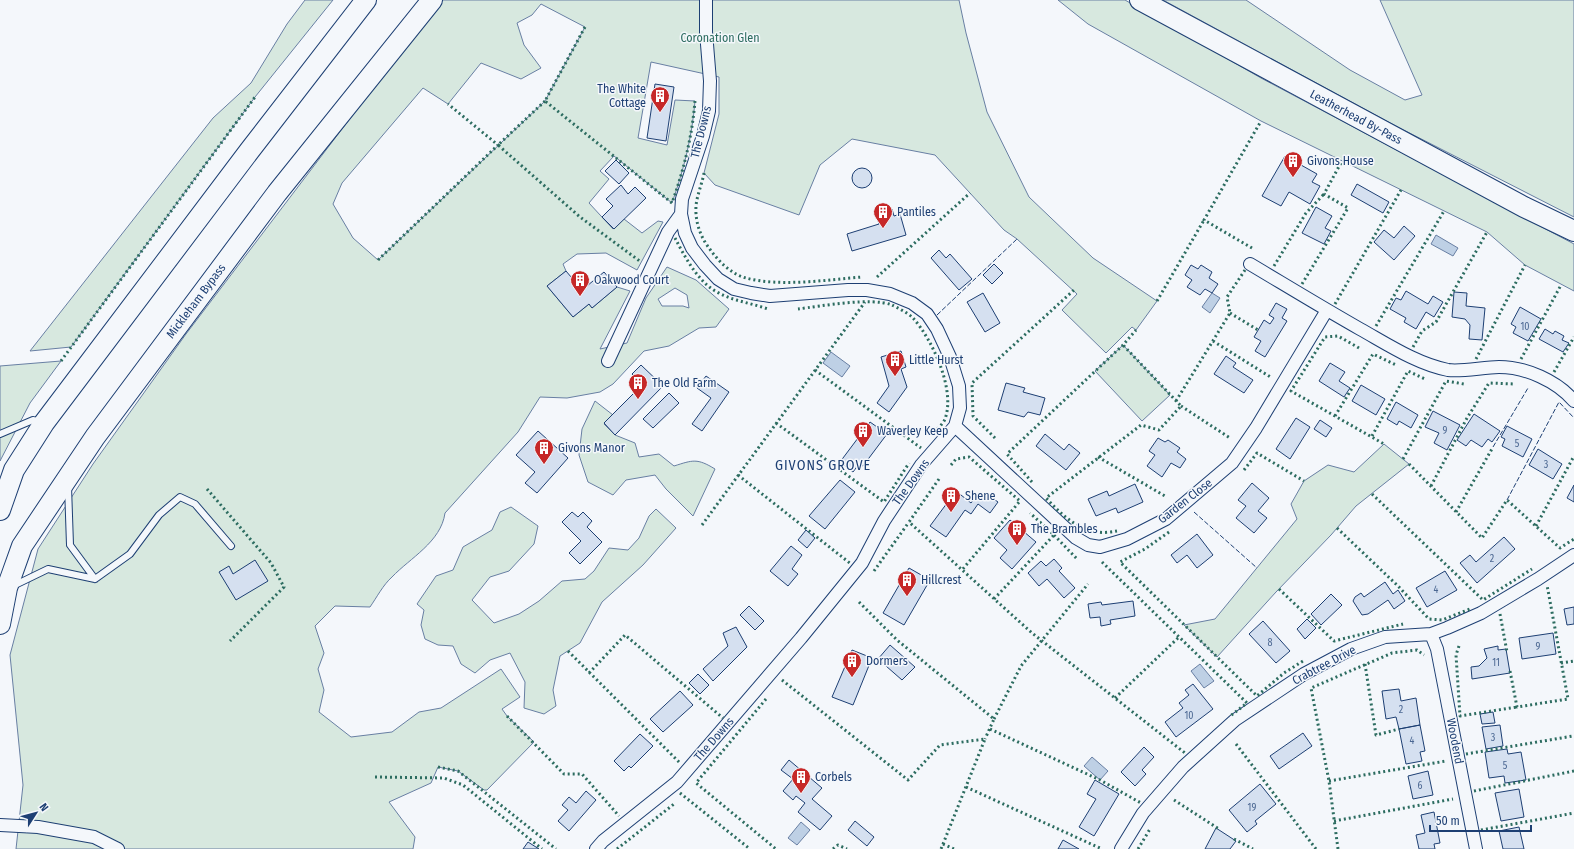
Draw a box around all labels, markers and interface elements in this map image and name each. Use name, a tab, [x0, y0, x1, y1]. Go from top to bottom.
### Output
park label: Coronation Glen	[680, 31, 760, 45]
place label: The White Cottage	[597, 82, 646, 110]
building icon: The White Cottage	[649, 85, 671, 113]
street label: Leatherhead By-Pass	[1308, 87, 1404, 147]
street label: The Downs	[688, 104, 714, 160]
building icon: Givons House	[1282, 150, 1304, 178]
place label: Givons House	[1307, 154, 1374, 168]
building icon: Pantiles	[872, 201, 894, 229]
place label: Pantiles	[897, 205, 936, 219]
street label: Mickleham Bypass	[163, 261, 229, 341]
building icon: Oakwood Court	[569, 269, 591, 297]
place label: Oakwood Court	[594, 273, 669, 287]
house number: 10	[1520, 321, 1530, 333]
building icon: Little Hurst	[884, 349, 906, 377]
place label: Little Hurst	[909, 353, 964, 367]
building icon: The Old Farm	[627, 372, 649, 400]
place label: The Old Farm	[652, 376, 716, 390]
building icon: Waverley Keep	[852, 420, 874, 448]
place label: Waverley Keep	[877, 424, 948, 438]
house number: 9	[1443, 425, 1448, 437]
building icon: Givons Manor	[533, 437, 555, 465]
house number: 5	[1515, 438, 1520, 450]
place label: Givons Manor	[558, 441, 626, 455]
street label: The Downs	[890, 456, 932, 508]
district label: GIVONS GROVE	[775, 457, 871, 474]
house number: 3	[1544, 459, 1549, 471]
street label: Garden Close	[1155, 476, 1215, 526]
building icon: Shene	[940, 485, 962, 513]
place label: Shene	[965, 489, 996, 503]
building icon: The Brambles	[1006, 518, 1028, 546]
place label: The Brambles	[1031, 522, 1098, 536]
house number: 2	[1490, 553, 1495, 565]
building icon: Hillcrest	[896, 569, 918, 597]
place label: Hillcrest	[921, 573, 962, 587]
house number: 4	[1434, 584, 1439, 596]
house number: 8	[1268, 637, 1273, 649]
house number: 9	[1536, 641, 1541, 653]
street label: Crabtree Drive	[1290, 642, 1358, 688]
building icon: Dormers	[841, 650, 863, 678]
place label: Dormers	[866, 654, 908, 668]
house number: 11	[1492, 657, 1500, 669]
house number: 2	[1399, 704, 1404, 716]
house number: 10	[1184, 710, 1194, 722]
street label: The Downs	[691, 714, 737, 764]
street label: Woodend	[1444, 717, 1466, 765]
house number: 3	[1491, 732, 1496, 744]
house number: 4	[1410, 735, 1415, 747]
house number: 5	[1503, 760, 1508, 772]
building icon: Corbels	[790, 766, 812, 794]
place label: Corbels	[815, 770, 852, 784]
house number: 6	[1418, 780, 1423, 792]
north arrow	[16, 793, 56, 833]
text: N	[36, 801, 51, 814]
house number: 19	[1248, 802, 1257, 814]
scale bar	[1430, 807, 1531, 833]
text: 50 m	[1436, 814, 1460, 828]

